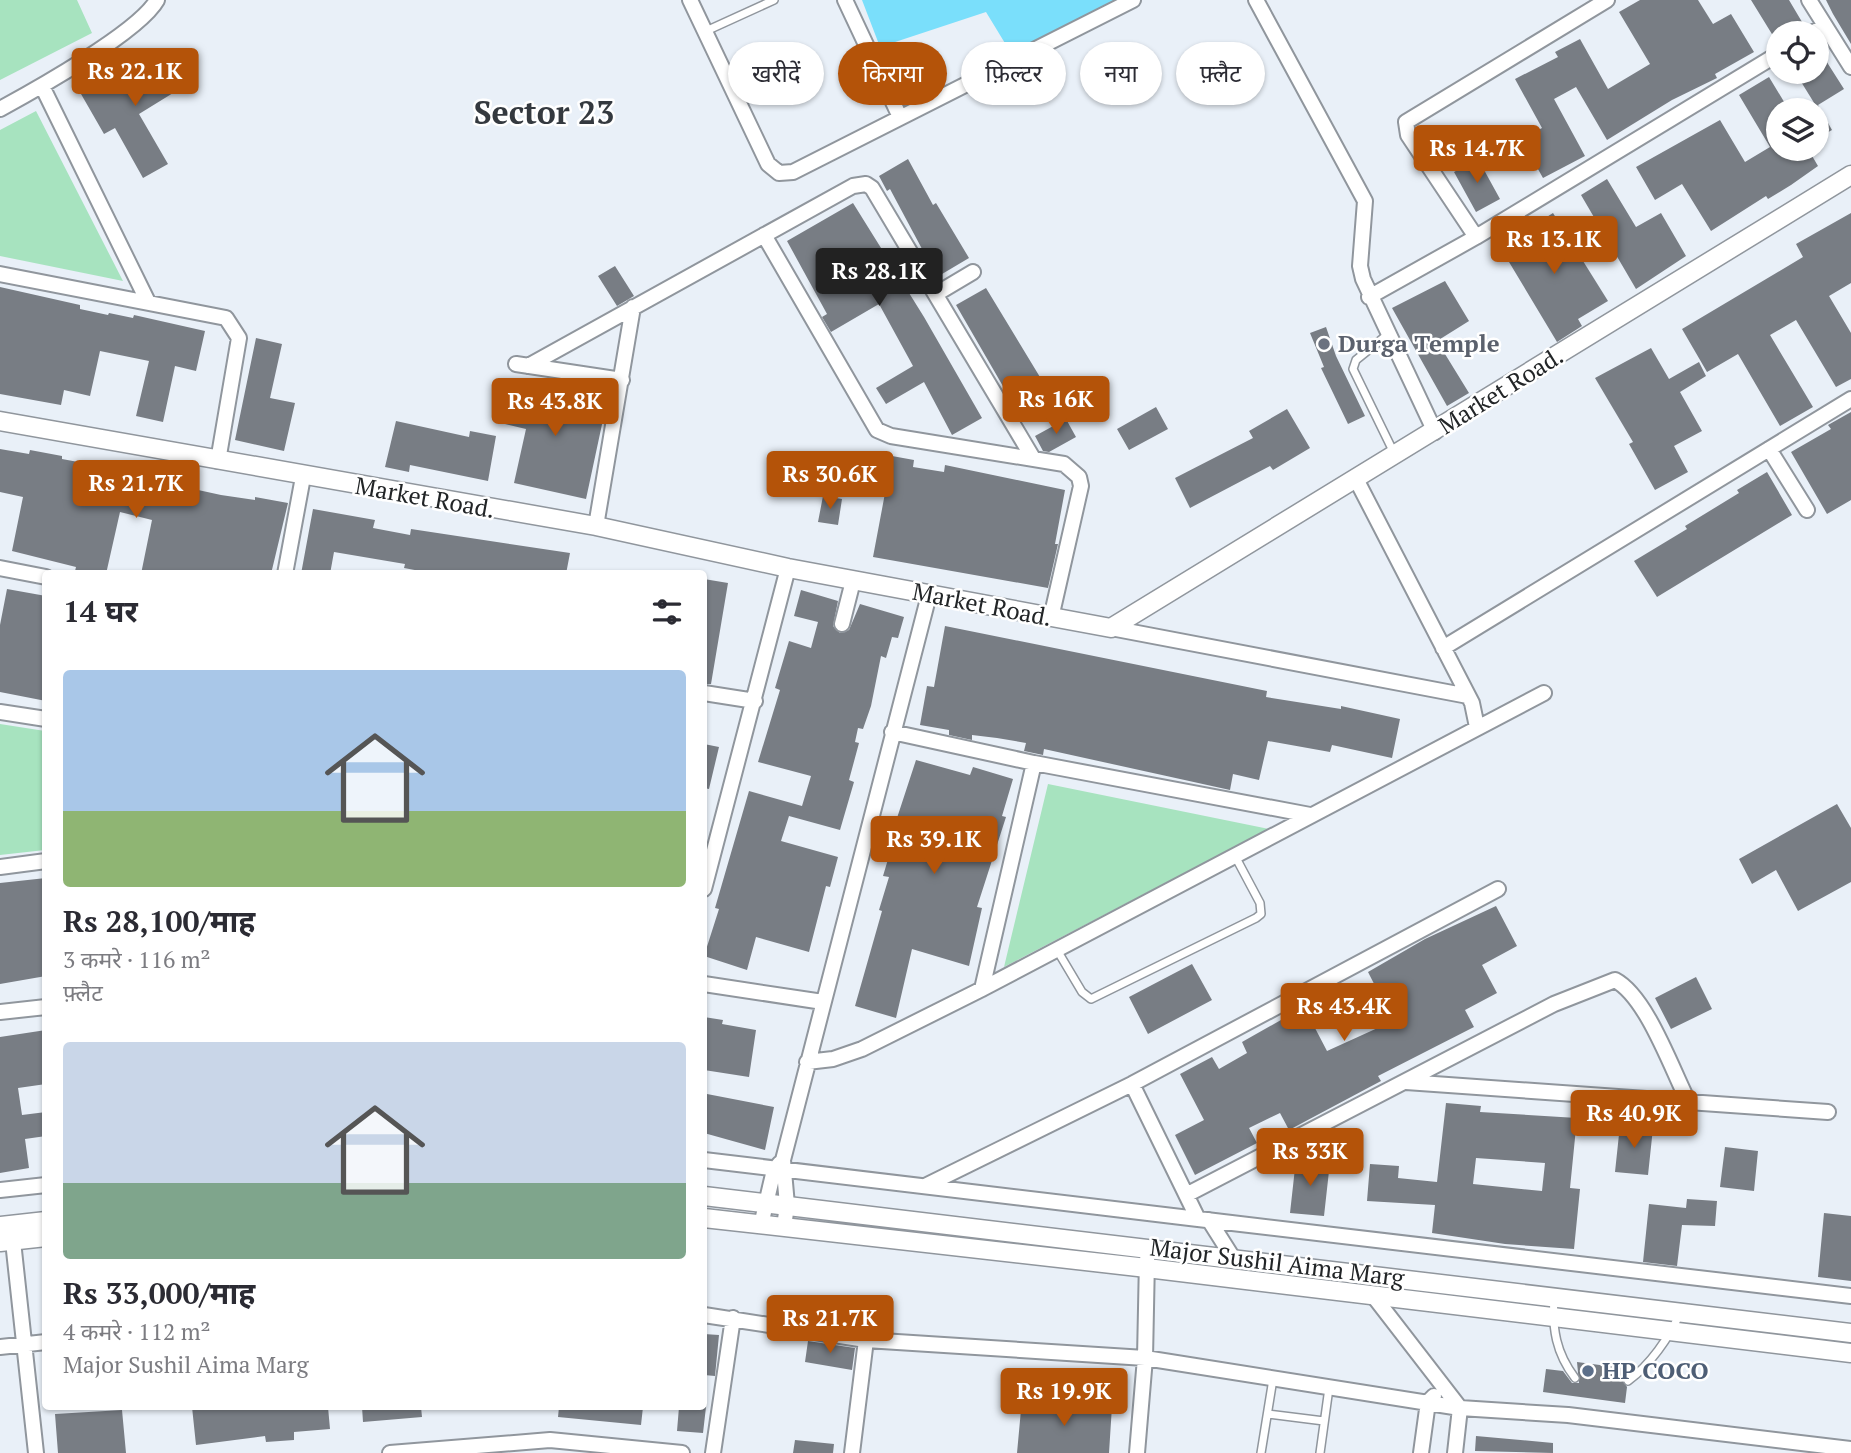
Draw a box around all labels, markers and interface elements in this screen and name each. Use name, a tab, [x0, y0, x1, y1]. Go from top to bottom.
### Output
map controls	[1766, 21, 1829, 161]
button: locate	[1766, 21, 1829, 84]
chip: खरीदें	[728, 42, 824, 105]
chip: किराया	[838, 42, 947, 105]
chip: फ़िल्टर	[961, 42, 1066, 105]
chip: नया	[1080, 42, 1162, 105]
chip: फ़्लैट	[1176, 42, 1265, 105]
pin: Rs 22.1K	[63, 48, 207, 108]
text: Rs 22.1K	[88, 55, 182, 86]
district label: Sector 23	[474, 91, 614, 133]
button: layers	[1766, 98, 1829, 161]
pin: Rs 14.7K	[1405, 125, 1549, 185]
text: Rs 14.7K	[1430, 132, 1524, 163]
pin: Rs 13.1K	[1482, 216, 1626, 276]
text: Rs 13.1K	[1507, 223, 1601, 254]
pin: Rs 28.1K	[807, 248, 951, 308]
text: Rs 28.1K	[832, 255, 926, 286]
place label: Durga Temple	[1338, 327, 1500, 359]
marker: Durga Temple	[1316, 336, 1332, 352]
street label: Market Road.	[1432, 339, 1569, 441]
pin: Rs 16K	[999, 376, 1113, 436]
pin: Rs 43.8K	[483, 378, 627, 438]
text: Rs 16K	[1019, 383, 1093, 414]
text: Rs 43.8K	[508, 385, 602, 416]
pin: Rs 30.6K	[758, 452, 902, 511]
text: Rs 30.6K	[783, 458, 877, 489]
pin: Rs 21.7K	[64, 461, 208, 520]
text: Rs 21.7K	[89, 467, 183, 498]
street label: Market Road.	[353, 469, 498, 525]
street label: Market Road.	[910, 575, 1055, 633]
text: 14 घर	[63, 591, 138, 631]
icon: filters	[648, 593, 686, 631]
icon: home	[312, 715, 438, 841]
pin: Rs 39.1K	[862, 816, 1006, 876]
text: Rs 39.1K	[887, 823, 981, 854]
text: Rs 28,100/माह	[63, 901, 255, 941]
text: 3 कमरे · 116 m²	[63, 944, 211, 975]
text: फ़्लैट	[63, 977, 103, 1008]
pin: Rs 43.4K	[1272, 984, 1416, 1043]
text: Rs 43.4K	[1297, 990, 1391, 1021]
icon: home	[312, 1087, 438, 1213]
pin: Rs 40.9K	[1562, 1090, 1706, 1150]
text: Rs 40.9K	[1587, 1097, 1681, 1128]
pin: Rs 33K	[1253, 1128, 1367, 1188]
text: Rs 33K	[1273, 1135, 1347, 1166]
street label: Major Sushil Aima Marg	[1148, 1231, 1407, 1294]
text: Rs 33,000/माह	[63, 1273, 255, 1313]
pin: Rs 21.7K	[758, 1296, 902, 1355]
text: Rs 21.7K	[783, 1302, 877, 1333]
text: 4 कमरे · 112 m²	[63, 1316, 211, 1347]
text: Major Sushil Aima Marg	[63, 1349, 308, 1380]
place label: HP COCO	[1602, 1354, 1709, 1386]
marker: HP COCO	[1580, 1363, 1596, 1379]
pin: Rs 19.9K	[992, 1368, 1136, 1428]
text: Rs 19.9K	[1017, 1375, 1111, 1406]

